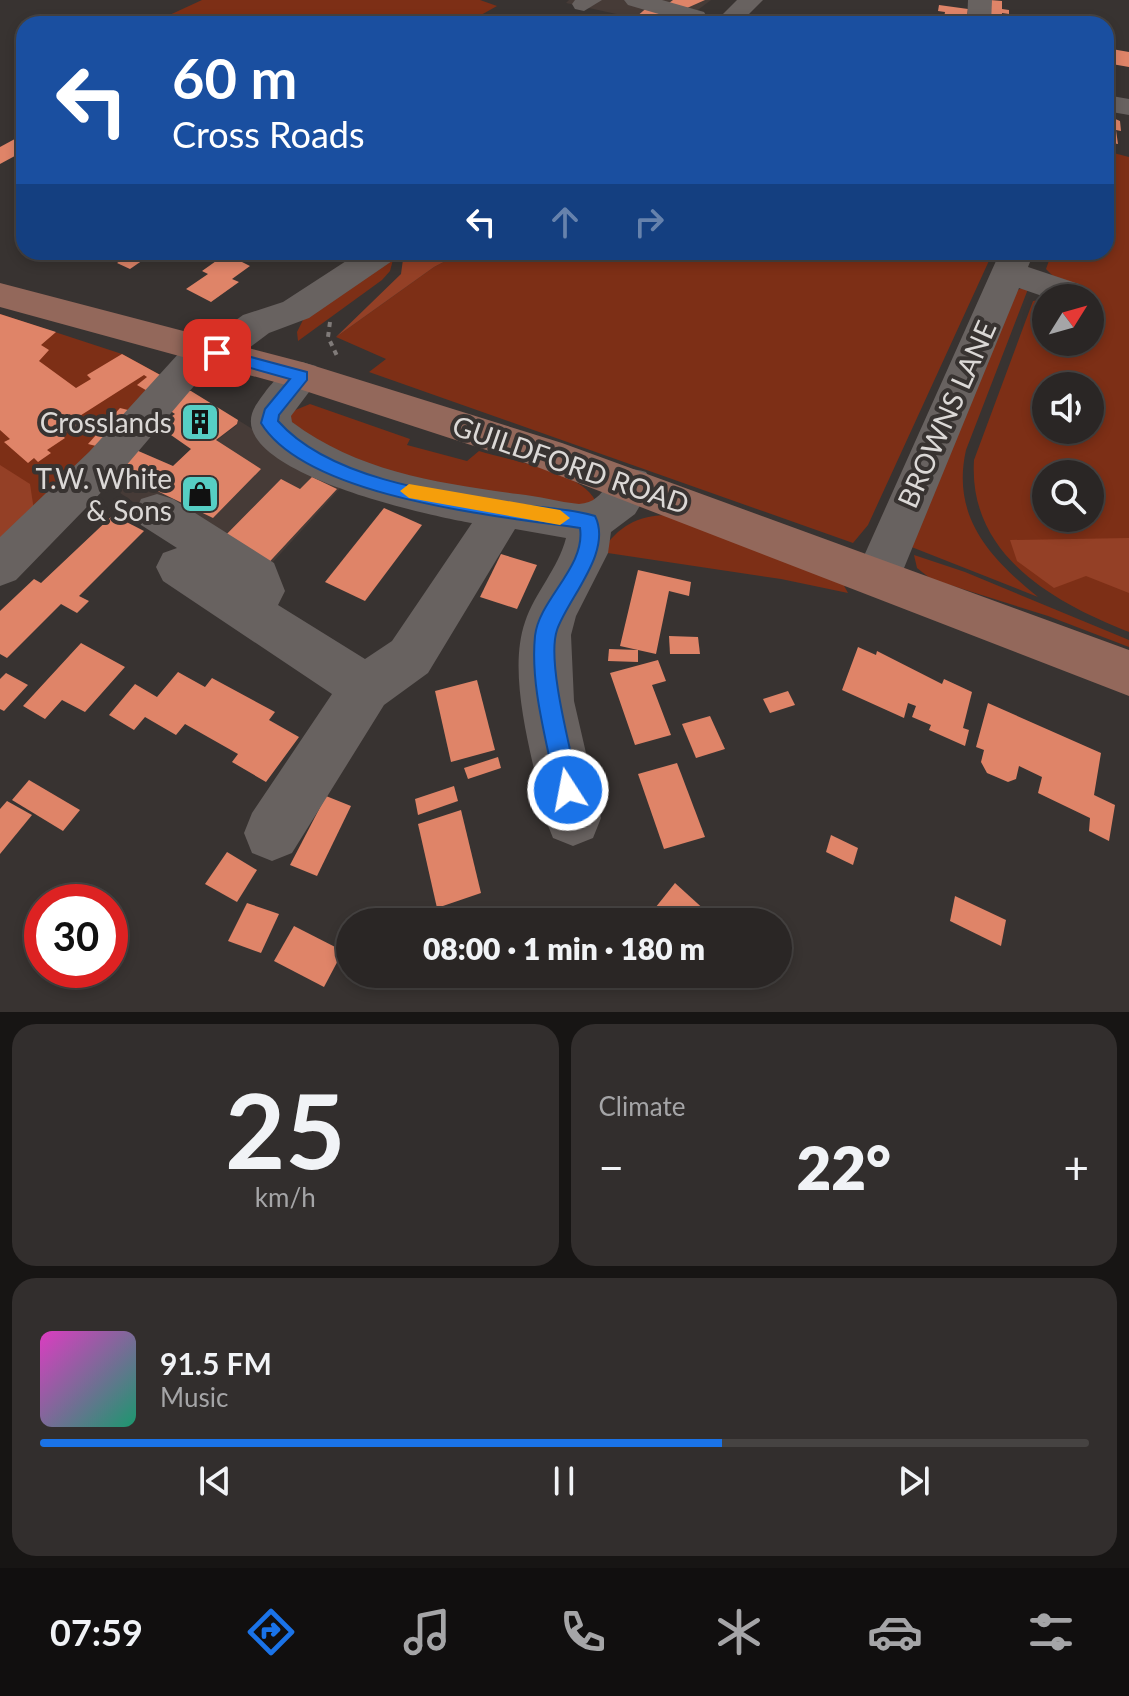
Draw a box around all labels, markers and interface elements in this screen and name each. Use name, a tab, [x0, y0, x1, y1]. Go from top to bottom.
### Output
text: 60 m	[172, 44, 297, 111]
icon: left	[40, 48, 144, 152]
text: Cross Roads	[172, 112, 365, 156]
icon: left	[459, 200, 503, 244]
icon: ahead	[543, 200, 587, 244]
icon: right	[627, 200, 671, 244]
north arrow	[1032, 284, 1104, 356]
map controls	[1032, 284, 1104, 532]
street label: BROWNS LANE	[890, 315, 1002, 513]
pin	[183, 319, 251, 387]
icon: arrive	[195, 331, 239, 375]
button: sound	[1032, 372, 1104, 444]
building icon: Crosslands	[179, 401, 221, 443]
place label: Crosslands	[40, 405, 172, 439]
street label: GUILDFORD ROAD	[448, 408, 694, 520]
button: search	[1032, 460, 1104, 532]
place label: T.W. White & Sons	[35, 461, 172, 527]
shop icon: T.W. White & Sons	[179, 473, 221, 515]
position arrow	[526, 748, 610, 832]
speed limit sign: 30	[24, 884, 128, 988]
text: 08:00 · 1 min · 180 m	[423, 930, 705, 966]
text: 25	[225, 1066, 346, 1191]
text: Climate	[599, 1090, 685, 1122]
text: 22°	[796, 1131, 891, 1203]
text: −	[599, 1141, 624, 1193]
text: +	[1063, 1141, 1089, 1193]
text: km/h	[255, 1181, 316, 1213]
text: 91.5 FM	[160, 1345, 272, 1381]
text: Music	[160, 1381, 228, 1413]
icon: previous	[193, 1459, 237, 1503]
icon: pause	[542, 1459, 586, 1503]
icon: next	[892, 1459, 936, 1503]
icon: directions	[243, 1604, 299, 1660]
icon: music	[399, 1604, 455, 1660]
icon: phone	[555, 1604, 611, 1660]
icon: climate	[711, 1604, 767, 1660]
icon: car	[867, 1604, 923, 1660]
icon: filters	[1023, 1604, 1079, 1660]
text: 07:59	[50, 1610, 143, 1654]

